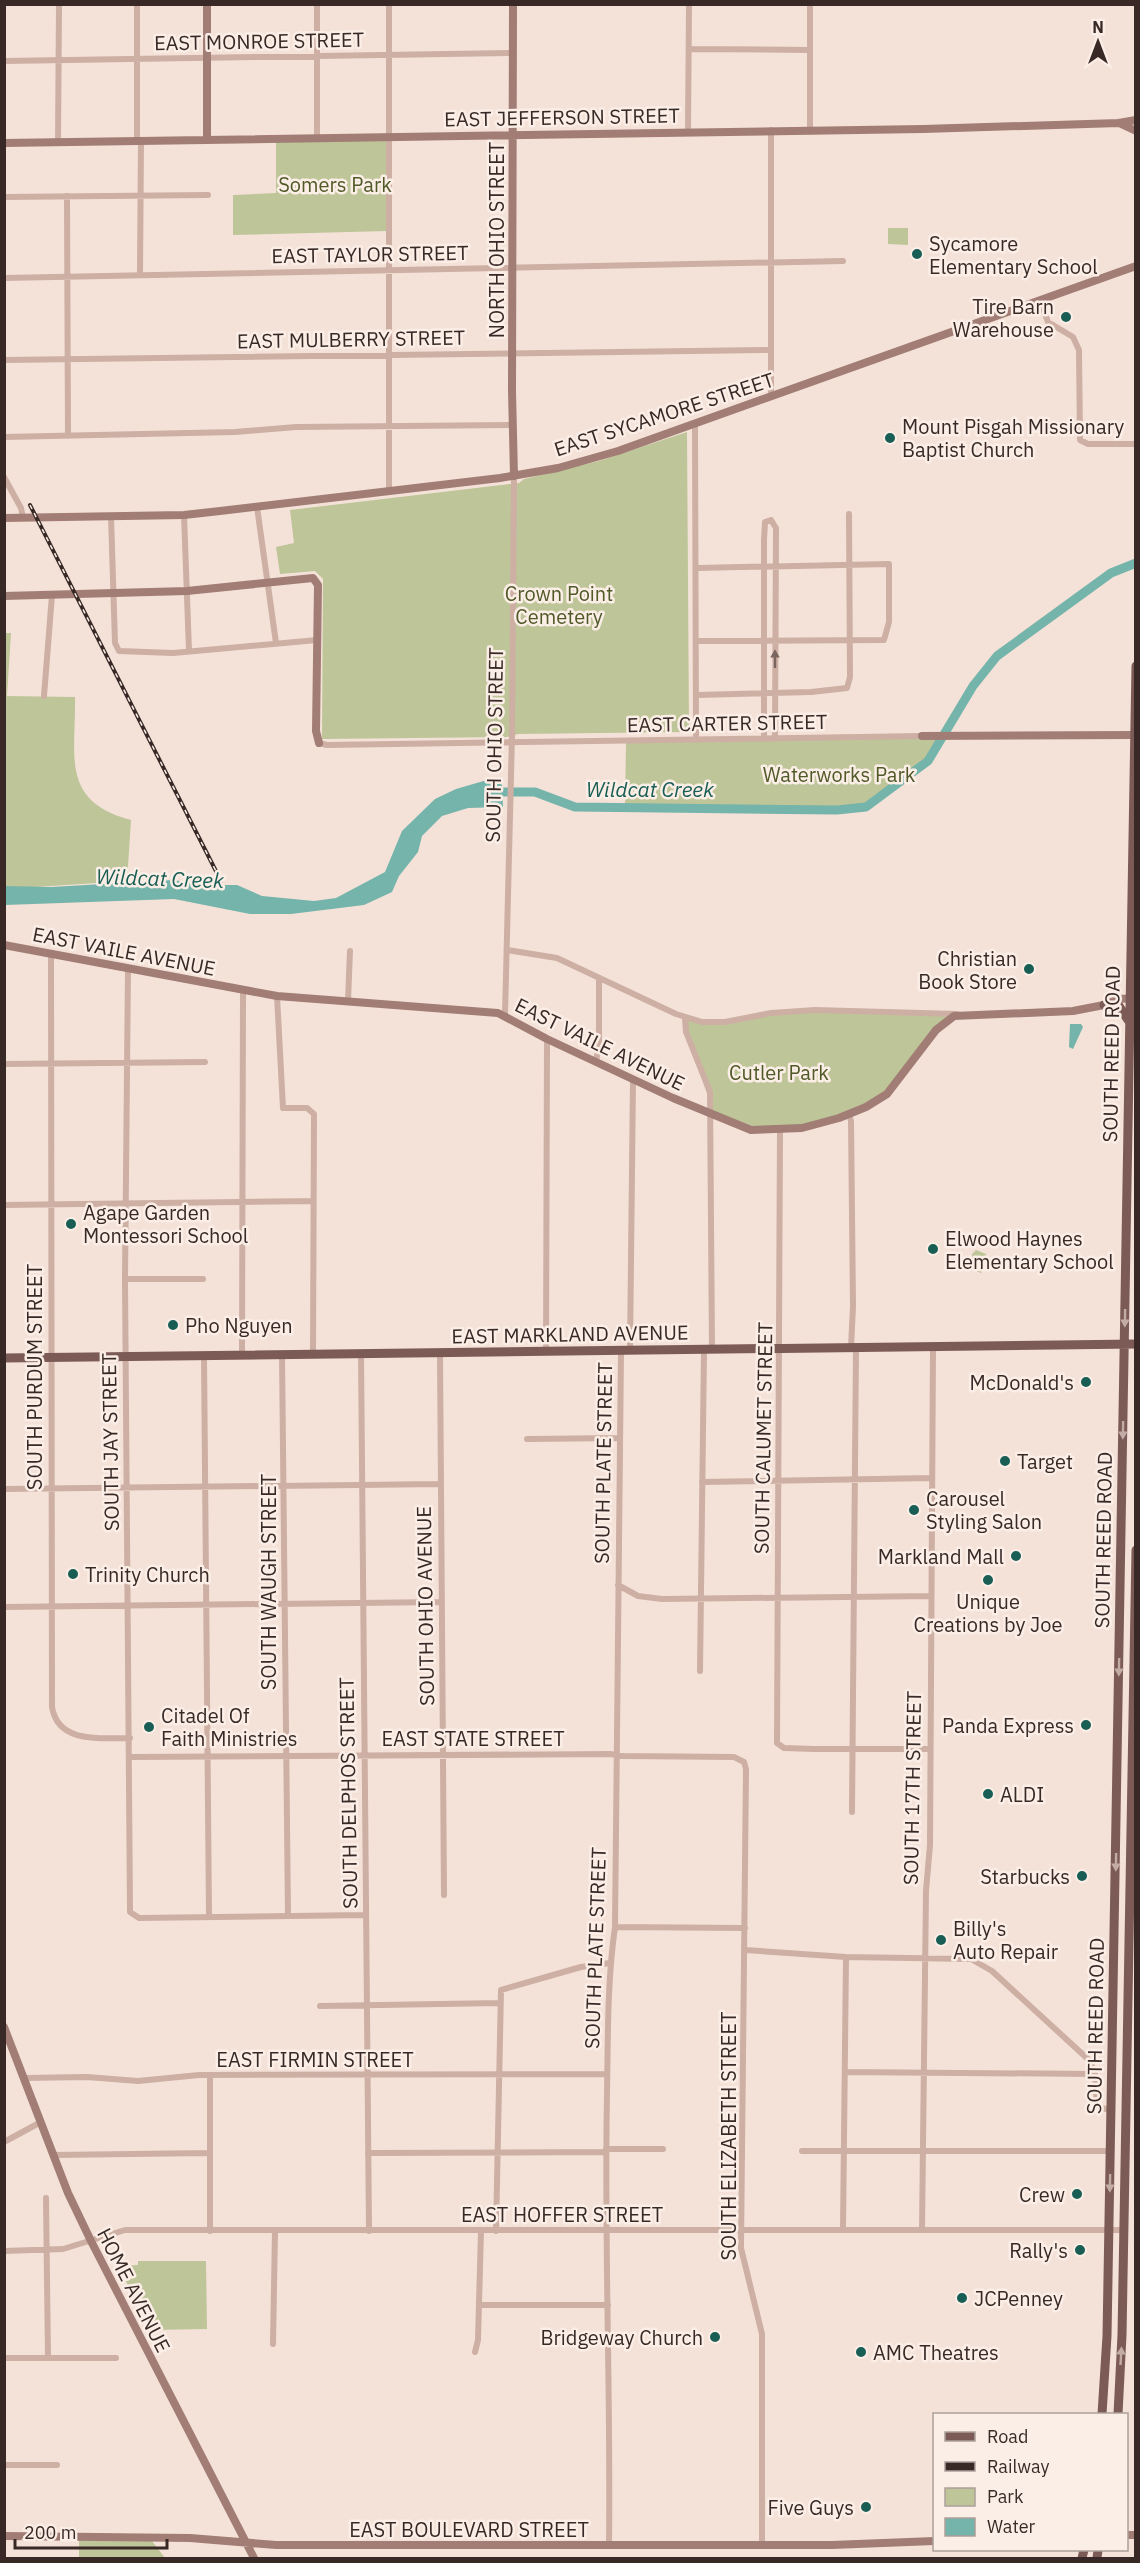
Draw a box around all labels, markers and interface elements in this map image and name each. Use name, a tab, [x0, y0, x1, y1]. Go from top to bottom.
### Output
north arrow	[1068, 12, 1128, 72]
text: N	[1092, 17, 1104, 37]
street label: EAST MONROE STREET	[154, 26, 364, 56]
street label: EAST JEFFERSON STREET	[444, 101, 680, 133]
street label: NORTH OHIO STREET	[483, 142, 510, 338]
park label: Somers Park	[278, 171, 392, 198]
place label: Sycamore Elementary School	[929, 230, 1098, 280]
street label: EAST TAYLOR STREET	[271, 239, 469, 269]
marker: Sycamore Elementary School	[910, 247, 924, 261]
place label: Tire Barn Warehouse	[953, 293, 1054, 343]
marker: Tire Barn Warehouse	[1059, 310, 1073, 324]
street label: EAST MULBERRY STREET	[237, 324, 465, 354]
street label: EAST SYCAMORE STREET	[551, 366, 777, 462]
place label: Mount Pisgah Missionary Baptist Church	[902, 413, 1124, 463]
marker: Mount Pisgah Missionary Baptist Church	[883, 431, 897, 445]
park label: Crown Point Cemetery	[505, 580, 613, 630]
street label: SOUTH OHIO STREET	[479, 647, 509, 843]
one-way arrow	[770, 650, 780, 669]
street label: EAST CARTER STREET	[627, 708, 827, 738]
park label: Waterworks Park	[763, 761, 916, 788]
water label: Wildcat Creek	[586, 775, 715, 803]
water label: Wildcat Creek	[96, 862, 226, 894]
street label: EAST VAILE AVENUE	[30, 920, 218, 982]
place label: Christian Book Store	[918, 945, 1017, 995]
marker: Christian Book Store	[1022, 962, 1036, 976]
street label: SOUTH REED ROAD	[1096, 965, 1126, 1143]
street label: EAST VAILE AVENUE	[511, 991, 689, 1097]
park label: Cutler Park	[729, 1059, 829, 1086]
place label: Agape Garden Montessori School	[83, 1199, 248, 1249]
marker: Agape Garden Montessori School	[64, 1217, 78, 1231]
place label: Elwood Haynes Elementary School	[945, 1225, 1114, 1275]
marker: Elwood Haynes Elementary School	[926, 1242, 940, 1256]
street label: SOUTH PURDUM STREET	[21, 1264, 48, 1490]
one-way arrow	[1120, 1308, 1129, 1327]
place label: Pho Nguyen	[185, 1312, 293, 1339]
marker: Pho Nguyen	[166, 1318, 180, 1332]
street label: EAST MARKLAND AVENUE	[451, 1318, 689, 1350]
street label: SOUTH CALUMET STREET	[747, 1322, 779, 1554]
street label: SOUTH JAY STREET	[95, 1353, 125, 1531]
street label: SOUTH PLATE STREET	[588, 1362, 618, 1564]
place label: McDonald's	[969, 1369, 1074, 1396]
marker: McDonald's	[1079, 1375, 1093, 1389]
one-way arrow	[1118, 1420, 1128, 1439]
place label: Target	[1017, 1448, 1073, 1475]
street label: SOUTH REED ROAD	[1088, 1451, 1118, 1629]
marker: Target	[998, 1454, 1012, 1468]
street label: SOUTH WAUGH STREET	[255, 1474, 282, 1690]
place label: Carousel Styling Salon	[926, 1485, 1042, 1535]
marker: Carousel Styling Salon	[907, 1503, 921, 1517]
street label: SOUTH OHIO AVENUE	[410, 1506, 440, 1706]
place label: Markland Mall	[878, 1543, 1004, 1570]
marker: Markland Mall	[1009, 1549, 1023, 1563]
place label: Trinity Church	[85, 1561, 210, 1588]
marker: Trinity Church	[66, 1567, 80, 1581]
marker: Unique Creations by Joe	[981, 1573, 995, 1587]
place label: Unique Creations by Joe	[914, 1588, 1062, 1638]
one-way arrow	[1114, 1657, 1124, 1676]
street label: SOUTH DELPHOS STREET	[332, 1677, 364, 1909]
street label: SOUTH 17TH STREET	[897, 1691, 927, 1885]
place label: Citadel Of Faith Ministries	[161, 1702, 297, 1752]
place label: Panda Express	[942, 1712, 1074, 1739]
marker: Panda Express	[1079, 1718, 1093, 1732]
marker: Citadel Of Faith Ministries	[142, 1720, 156, 1734]
street label: EAST STATE STREET	[381, 1725, 565, 1752]
place label: ALDI	[1000, 1781, 1044, 1808]
marker: ALDI	[981, 1787, 995, 1801]
street label: SOUTH PLATE STREET	[578, 1847, 612, 2049]
one-way arrow	[1111, 1852, 1120, 1871]
place label: Starbucks	[980, 1863, 1070, 1890]
marker: Starbucks	[1075, 1869, 1089, 1883]
place label: Billy's Auto Repair	[953, 1915, 1058, 1965]
marker: Billy's Auto Repair	[934, 1933, 948, 1947]
street label: SOUTH REED ROAD	[1080, 1937, 1110, 2115]
street label: SOUTH ELIZABETH STREET	[715, 2011, 742, 2261]
street label: EAST FIRMIN STREET	[216, 2046, 414, 2073]
one-way arrow	[1105, 2173, 1115, 2192]
place label: Crew	[1019, 2181, 1065, 2208]
marker: Crew	[1070, 2187, 1084, 2201]
street label: EAST HOFFER STREET	[461, 2201, 663, 2228]
street label: HOME AVENUE	[91, 2223, 177, 2357]
place label: Rally's	[1009, 2237, 1068, 2264]
marker: Rally's	[1073, 2243, 1087, 2257]
place label: JCPenney	[974, 2285, 1063, 2312]
marker: JCPenney	[955, 2291, 969, 2305]
place label: Bridgeway Church	[540, 2324, 703, 2351]
marker: Bridgeway Church	[708, 2330, 722, 2344]
place label: AMC Theatres	[873, 2339, 999, 2366]
marker: AMC Theatres	[854, 2345, 868, 2359]
one-way arrow	[1116, 2347, 1125, 2366]
legend	[933, 2413, 1128, 2551]
text: Road	[987, 2425, 1028, 2448]
text: Railway	[987, 2455, 1049, 2478]
text: Park	[987, 2485, 1024, 2508]
place label: Five Guys	[768, 2494, 854, 2521]
marker: Five Guys	[859, 2500, 873, 2514]
scale bar	[15, 2512, 166, 2550]
text: Water	[987, 2515, 1036, 2538]
street label: EAST BOULEVARD STREET	[349, 2516, 589, 2543]
text: 200 m	[24, 2521, 76, 2544]

